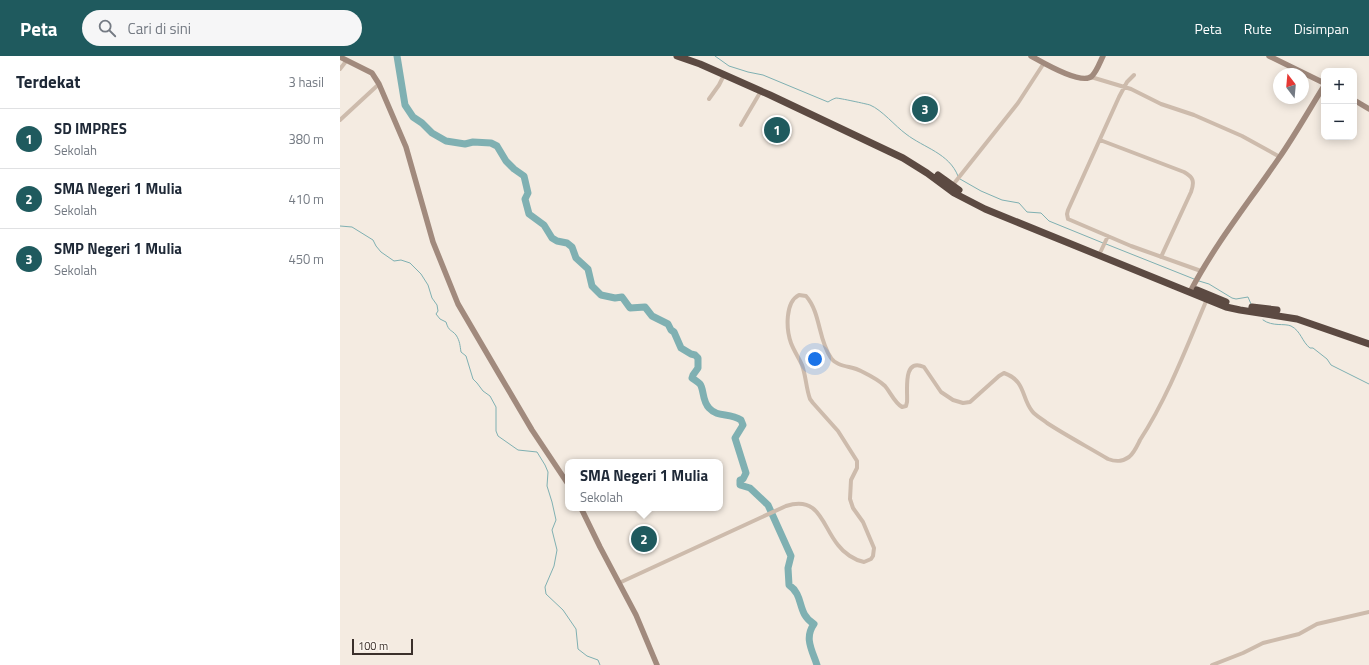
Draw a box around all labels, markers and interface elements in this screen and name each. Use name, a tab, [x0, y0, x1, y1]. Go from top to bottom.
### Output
search box	[82, 10, 362, 46]
text: Peta	[20, 14, 58, 43]
icon: search	[96, 17, 118, 39]
text: Cari di sini	[128, 17, 191, 40]
text: Peta	[1195, 18, 1222, 39]
text: Rute	[1244, 18, 1272, 39]
text: Disimpan	[1294, 18, 1349, 39]
north arrow	[1273, 68, 1309, 104]
map controls	[1321, 68, 1357, 140]
button: +	[1321, 68, 1357, 104]
text: Terdekat	[16, 69, 80, 95]
text: 3 hasil	[288, 72, 324, 92]
pin: 3	[912, 94, 938, 124]
button: −	[1321, 104, 1357, 140]
pin: 1	[764, 115, 790, 145]
text: SD IMPRES	[54, 117, 127, 140]
text: 1	[25, 129, 33, 149]
text: 380 m	[288, 129, 324, 149]
text: Sekolah	[54, 140, 97, 160]
text: SMA Negeri 1 Mulia	[54, 177, 182, 200]
text: 2	[25, 189, 33, 209]
text: 410 m	[288, 189, 324, 209]
text: Sekolah	[54, 200, 97, 220]
text: SMP Negeri 1 Mulia	[54, 237, 182, 260]
text: 3	[25, 249, 33, 269]
text: 450 m	[288, 249, 324, 269]
text: Sekolah	[54, 260, 97, 280]
your location	[805, 349, 825, 369]
popup	[565, 459, 723, 511]
text: SMA Negeri 1 Mulia	[580, 464, 708, 487]
text: Sekolah	[580, 487, 623, 507]
pin: 2	[631, 524, 657, 554]
scale bar	[352, 637, 413, 656]
text: 100 m	[358, 638, 388, 654]

